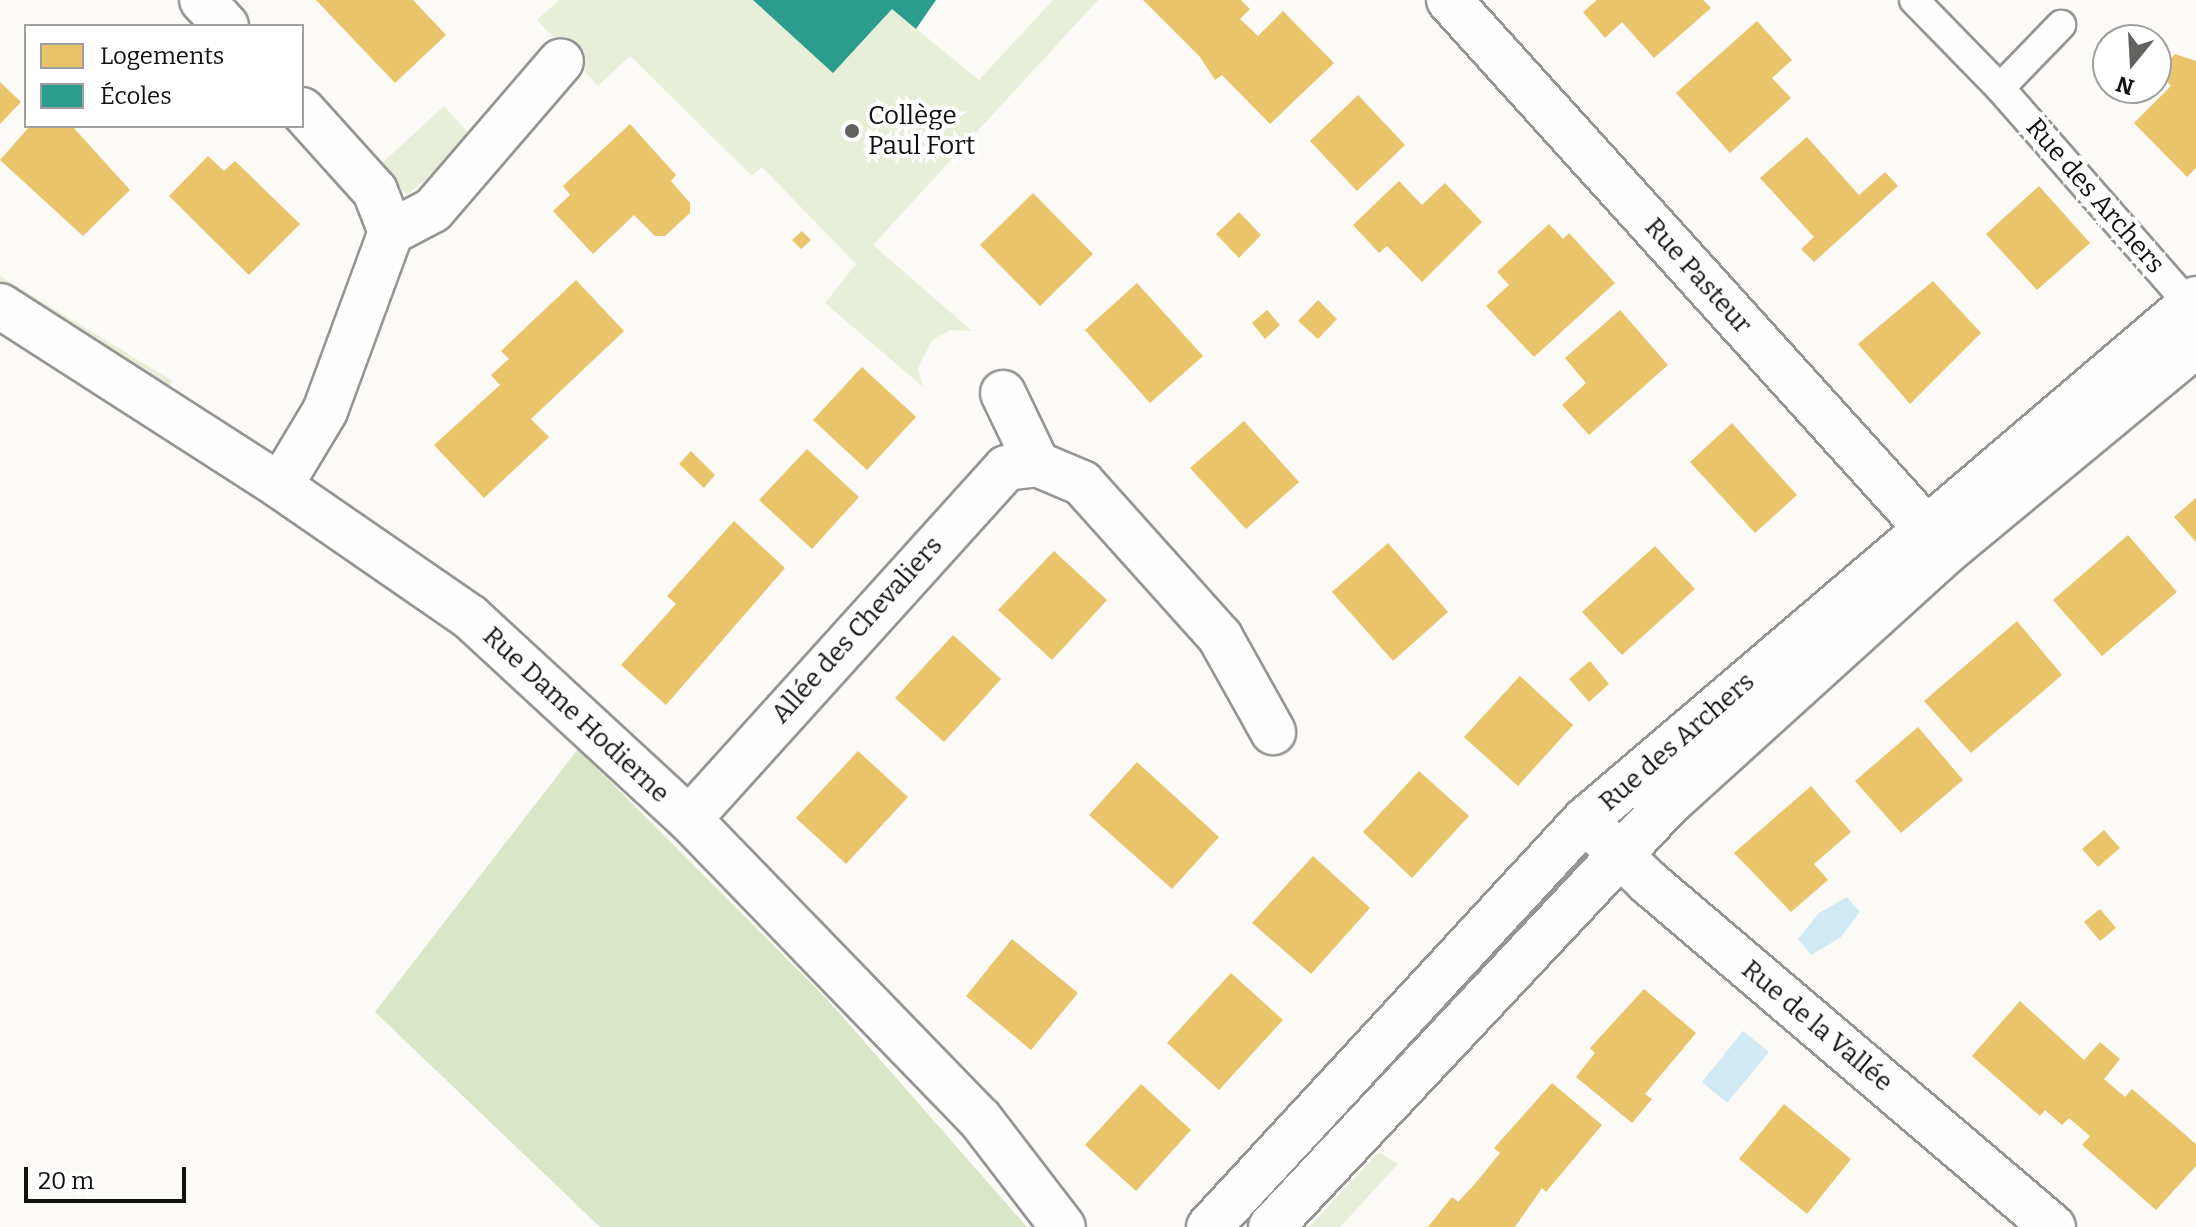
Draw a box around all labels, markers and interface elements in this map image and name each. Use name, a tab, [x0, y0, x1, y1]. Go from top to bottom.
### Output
legend	[24, 24, 304, 128]
north arrow	[2092, 24, 2172, 104]
text: Logements	[100, 42, 224, 70]
text: N	[2113, 70, 2137, 101]
text: Écoles	[100, 82, 172, 110]
place label: Collège Paul Fort	[868, 100, 975, 162]
street label: Rue des Archers	[2019, 112, 2171, 280]
marker: Collège Paul Fort	[843, 122, 861, 140]
street label: Rue Pasteur	[1638, 212, 1758, 340]
street label: Allée des Chevaliers	[765, 530, 949, 730]
street label: Rue Dame Hodierne	[476, 621, 676, 809]
street label: Rue des Archers	[1593, 666, 1761, 818]
street label: Rue de la Vallée	[1735, 954, 1899, 1098]
scale bar	[28, 1151, 190, 1201]
text: 20 m	[38, 1167, 94, 1195]

